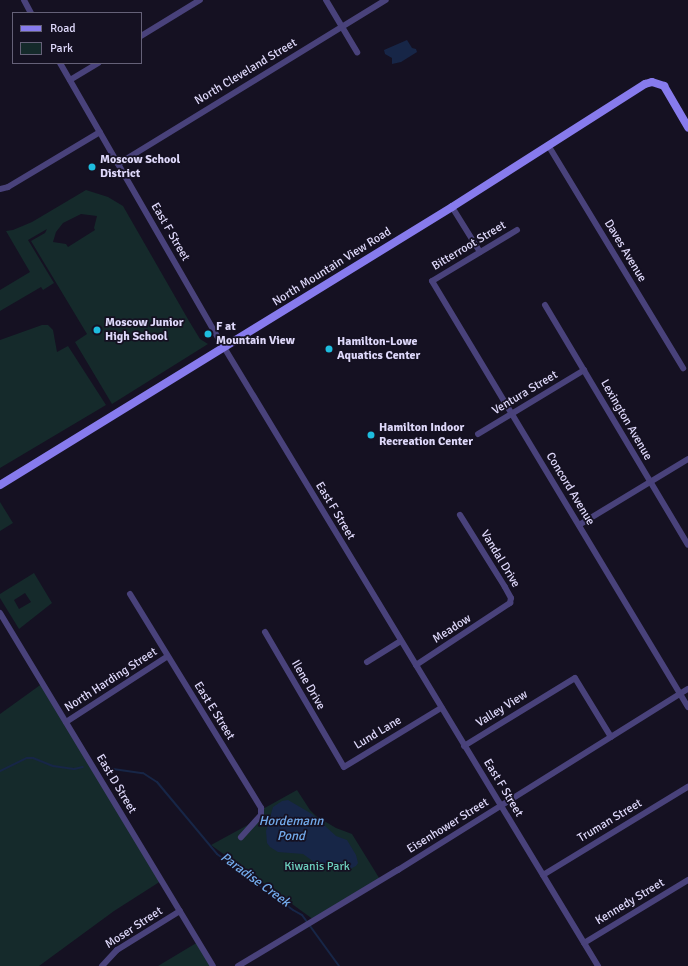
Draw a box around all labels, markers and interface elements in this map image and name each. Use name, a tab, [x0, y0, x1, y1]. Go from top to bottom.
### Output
legend	[12, 12, 142, 64]
text: Road	[50, 21, 76, 36]
street label: North Cleveland Street	[192, 36, 300, 108]
text: Park	[50, 41, 73, 56]
place label: Moscow School District	[100, 153, 180, 181]
marker: Moscow School District	[87, 162, 97, 172]
street label: East F Street	[148, 200, 192, 264]
street label: Daves Avenue	[601, 217, 649, 285]
street label: Bitterroot Street	[429, 218, 509, 274]
street label: North Mountain View Road	[270, 225, 394, 309]
place label: Moscow Junior High School	[105, 316, 184, 344]
place label: F at Mountain View	[216, 320, 295, 348]
marker: Moscow Junior High School	[92, 325, 102, 335]
marker: F at Mountain View	[203, 329, 213, 339]
place label: Hamilton-Lowe Aquatics Center	[337, 335, 420, 363]
marker: Hamilton-Lowe Aquatics Center	[324, 344, 334, 354]
street label: Ventura Street	[490, 368, 560, 418]
street label: Lexington Avenue	[597, 377, 655, 463]
place label: Hamilton Indoor Recreation Center	[379, 421, 473, 449]
marker: Hamilton Indoor Recreation Center	[366, 430, 376, 440]
street label: Concord Avenue	[543, 450, 597, 528]
street label: East F Street	[312, 479, 358, 543]
street label: Vandal Drive	[477, 528, 523, 590]
street label: Meadow	[430, 611, 474, 647]
street label: North Harding Street	[62, 645, 160, 715]
street label: Ilene Drive	[288, 658, 328, 712]
street label: East E Street	[191, 679, 237, 743]
street label: Valley View	[474, 688, 530, 730]
street label: Lund Lane	[352, 713, 404, 753]
street label: East D Street	[93, 752, 139, 816]
street label: East F Street	[480, 756, 526, 820]
street label: Eisenhower Street	[405, 795, 491, 857]
street label: Truman Street	[575, 796, 645, 846]
water label: Hordemann Pond	[259, 814, 323, 845]
water label: Paradise Creek	[217, 850, 293, 910]
park label: Kiwanis Park	[284, 860, 350, 874]
street label: Kennedy Street	[593, 876, 667, 928]
street label: Moser Street	[103, 904, 165, 952]

